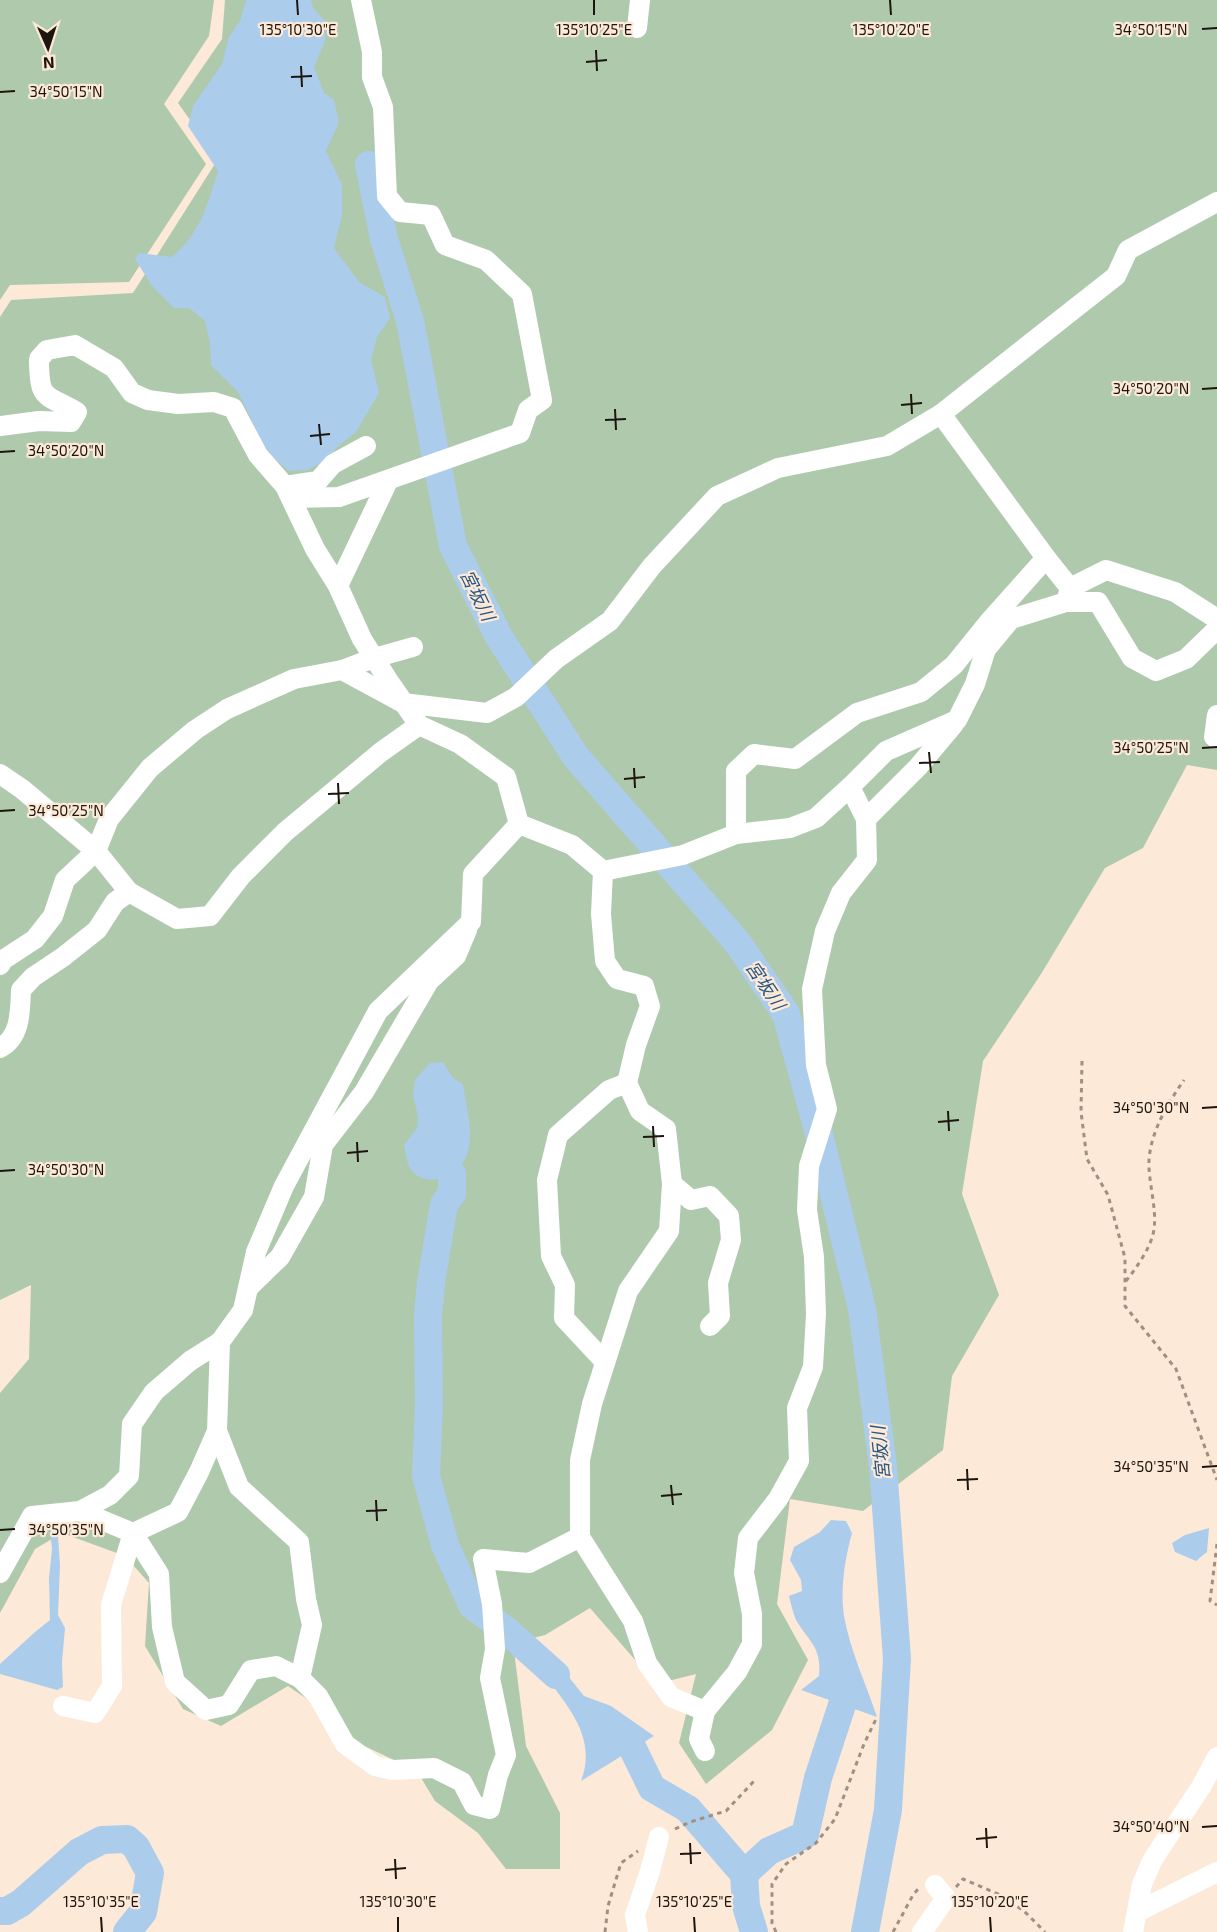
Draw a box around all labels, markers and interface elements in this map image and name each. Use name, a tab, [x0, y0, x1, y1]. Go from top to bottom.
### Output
north arrow	[18, 18, 78, 78]
text: 135°10'30"E	[259, 20, 337, 38]
text: 135°10'25"E	[556, 20, 632, 38]
text: 135°10'20"E	[852, 20, 930, 38]
text: 34°50'15"N	[1114, 20, 1188, 38]
text: N	[43, 54, 55, 73]
text: 34°50'15"N	[29, 82, 103, 100]
text: 34°50'20"N	[1113, 379, 1189, 397]
text: 34°50'20"N	[28, 441, 104, 459]
water label: 宮坂川	[456, 566, 501, 626]
text: 34°50'25"N	[1113, 738, 1189, 756]
text: 34°50'25"N	[28, 801, 104, 819]
water label: 宮坂川	[742, 956, 791, 1015]
text: 34°50'30"N	[1113, 1098, 1189, 1116]
text: 34°50'30"N	[28, 1160, 104, 1178]
water label: 宮坂川	[866, 1423, 894, 1481]
text: 34°50'35"N	[1113, 1457, 1189, 1475]
text: 34°50'35"N	[28, 1520, 104, 1538]
text: 34°50'40"N	[1112, 1817, 1190, 1835]
text: 135°10'35"E	[63, 1892, 139, 1910]
text: 135°10'30"E	[359, 1892, 437, 1910]
text: 135°10'25"E	[656, 1892, 732, 1910]
text: 135°10'20"E	[951, 1892, 1029, 1910]

